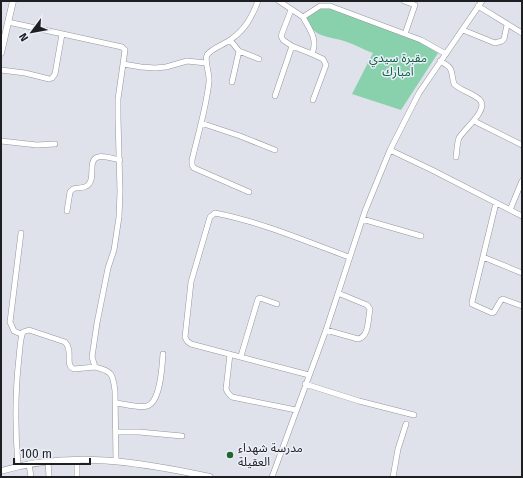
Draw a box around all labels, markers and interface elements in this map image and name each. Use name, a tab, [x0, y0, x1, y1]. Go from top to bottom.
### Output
north arrow	[12, 12, 52, 52]
text: N	[16, 30, 31, 44]
park label: مقبرة سيدي امبارك	[369, 51, 427, 79]
scale bar	[14, 440, 90, 466]
place label: مدرسة شهداء العقيلة	[238, 441, 303, 469]
text: 100 m	[20, 447, 52, 461]
marker: مدرسة شهداء العقيلة	[225, 450, 235, 460]

